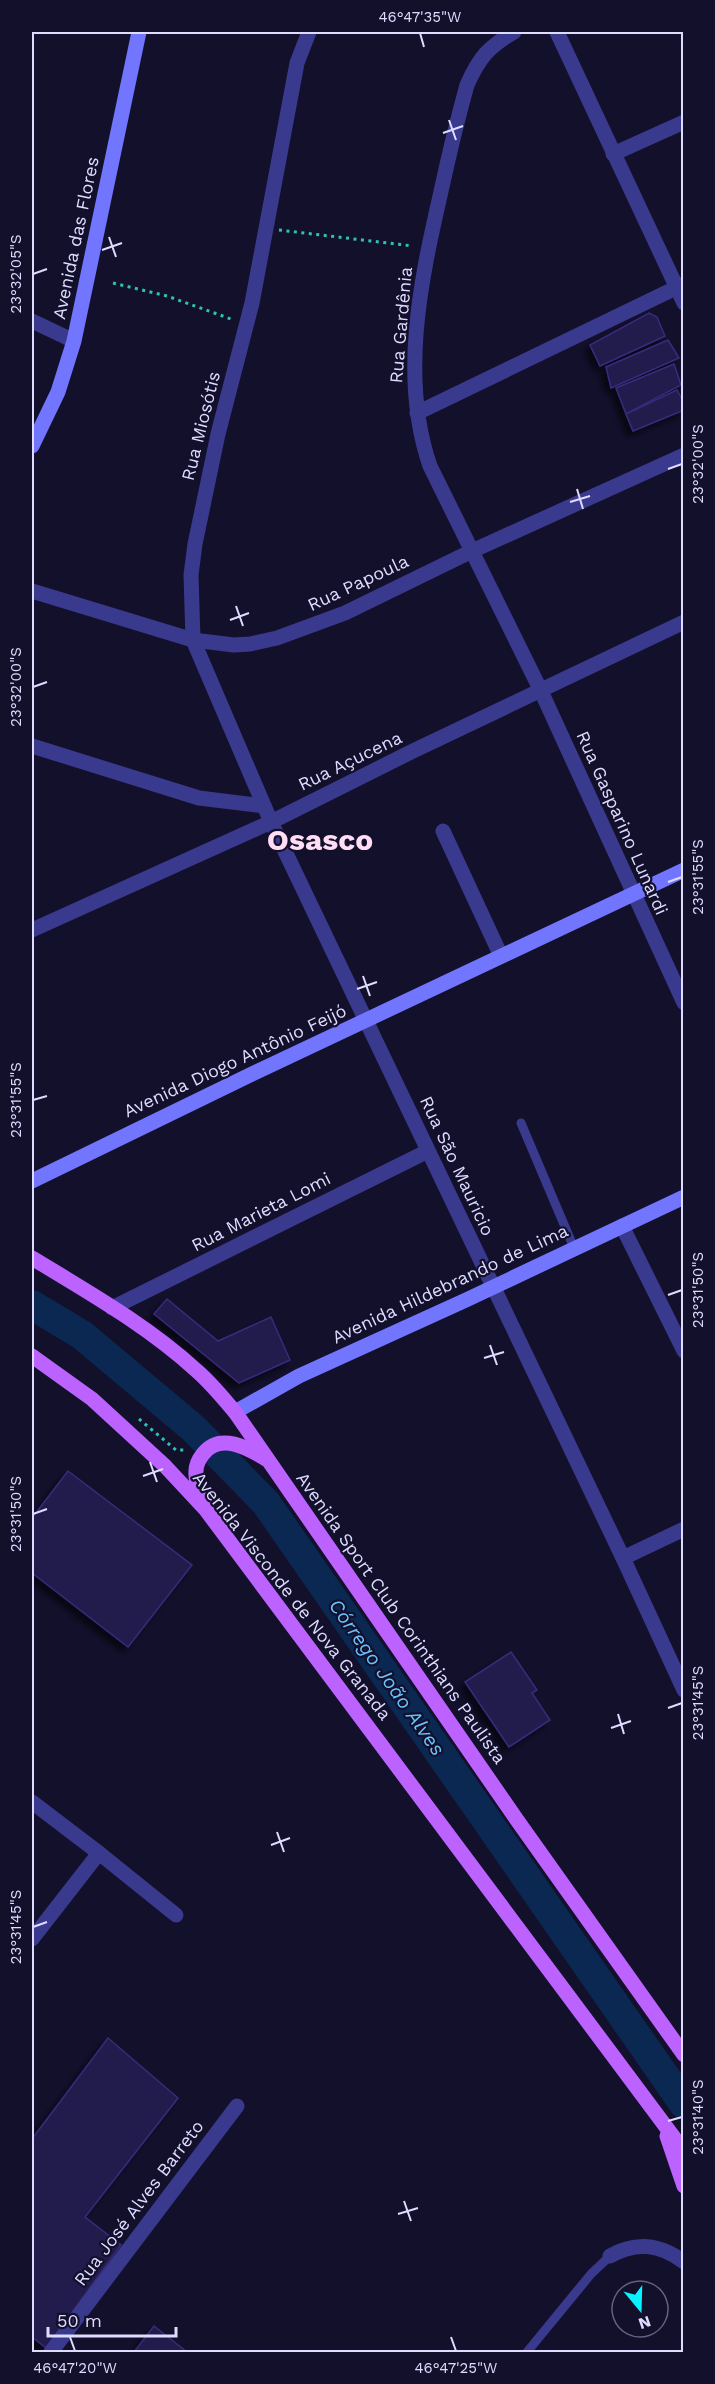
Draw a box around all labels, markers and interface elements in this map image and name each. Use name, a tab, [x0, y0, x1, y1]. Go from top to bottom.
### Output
text: 46°47'35"W	[378, 8, 462, 26]
street label: Avenida das Flores	[48, 155, 103, 321]
text: 23°32'05"S	[7, 234, 25, 314]
street label: Rua Gardênia	[385, 266, 416, 384]
street label: Rua Miosótis	[177, 369, 224, 483]
text: 23°32'00"S	[689, 424, 707, 504]
street label: Rua Papoula	[304, 550, 412, 615]
text: 23°32'00"S	[7, 647, 25, 727]
street label: Rua Açucena	[294, 726, 405, 795]
street label: Rua Gasparino Lunardi	[572, 727, 673, 918]
district label: Osasco	[267, 822, 373, 857]
text: 23°31'55"S	[689, 839, 707, 915]
street label: Avenida Diogo Antônio Feijó	[120, 1000, 349, 1121]
text: 23°31'55"S	[7, 1062, 25, 1138]
street label: Rua São Mauricio	[416, 1093, 499, 1239]
street label: Rua Marieta Lomi	[188, 1167, 334, 1256]
street label: Avenida Hildebrando de Lima	[328, 1220, 571, 1348]
text: 23°31'50"S	[689, 1252, 707, 1328]
street label: Avenida Visconde de Nova Granada	[189, 1467, 396, 1724]
street label: Avenida Sport Club Corinthians Paulista	[292, 1468, 511, 1768]
text: 23°31'50"S	[7, 1476, 25, 1552]
water label: Córrego João Alves	[324, 1594, 450, 1760]
text: 23°31'45"S	[689, 1666, 707, 1740]
text: 23°31'45"S	[7, 1890, 25, 1964]
text: 23°31'40"S	[689, 2079, 707, 2155]
street label: Rua José Alves Barreto	[70, 2116, 208, 2290]
north arrow	[610, 2279, 670, 2339]
scale bar	[48, 2300, 176, 2338]
text: 50 m	[57, 2310, 102, 2331]
text: N	[636, 2312, 653, 2334]
text: 46°47'20"W	[33, 2359, 117, 2377]
text: 46°47'25"W	[414, 2359, 498, 2377]

